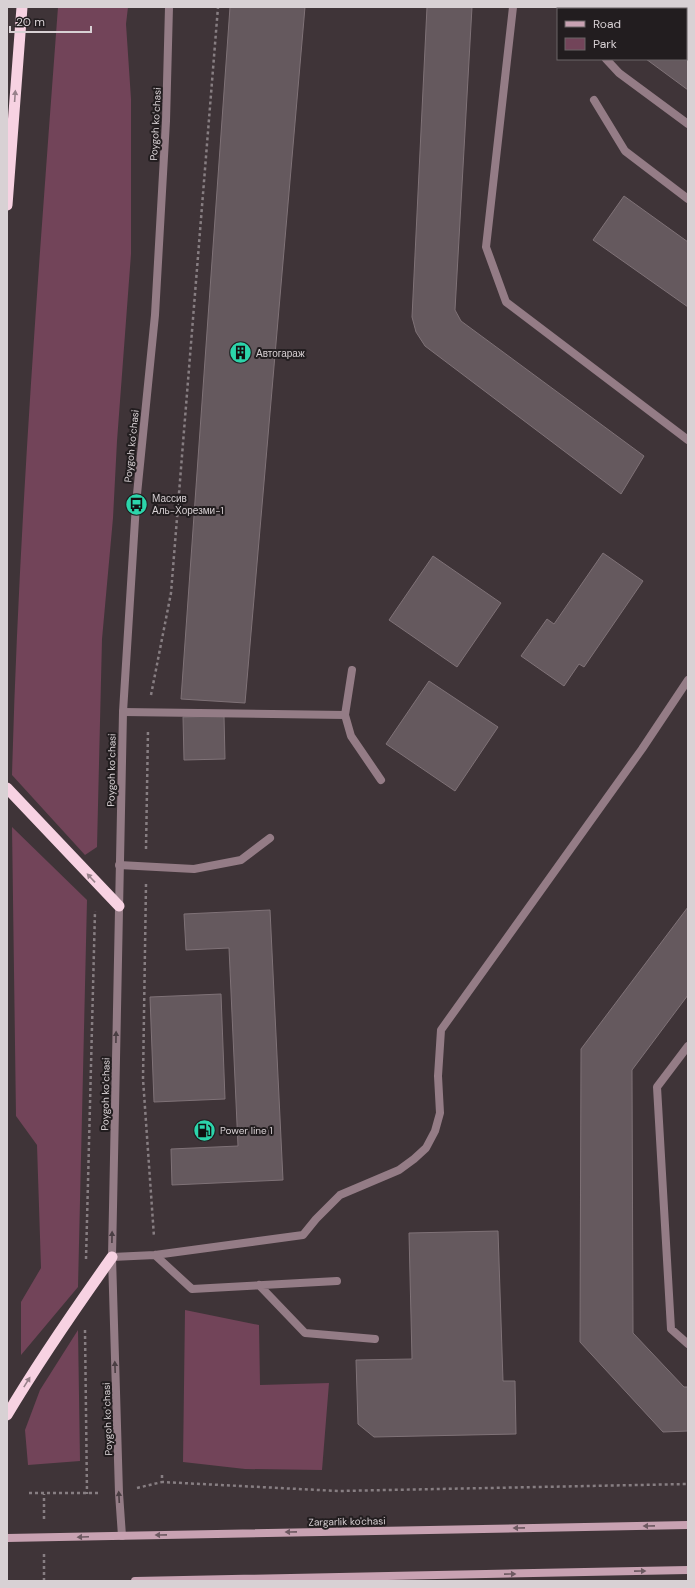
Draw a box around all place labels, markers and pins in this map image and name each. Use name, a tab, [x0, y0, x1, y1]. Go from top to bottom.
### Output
building icon: Автогараж	[227, 340, 253, 366]
place label: Автогараж	[256, 347, 305, 360]
bus stop icon: Массив Аль-Хорезми-1	[123, 491, 149, 517]
place label: Массив Аль-Хорезми-1	[152, 492, 224, 517]
fuel station icon: Power line 1	[191, 1117, 217, 1143]
place label: Power line 1	[220, 1124, 273, 1137]

